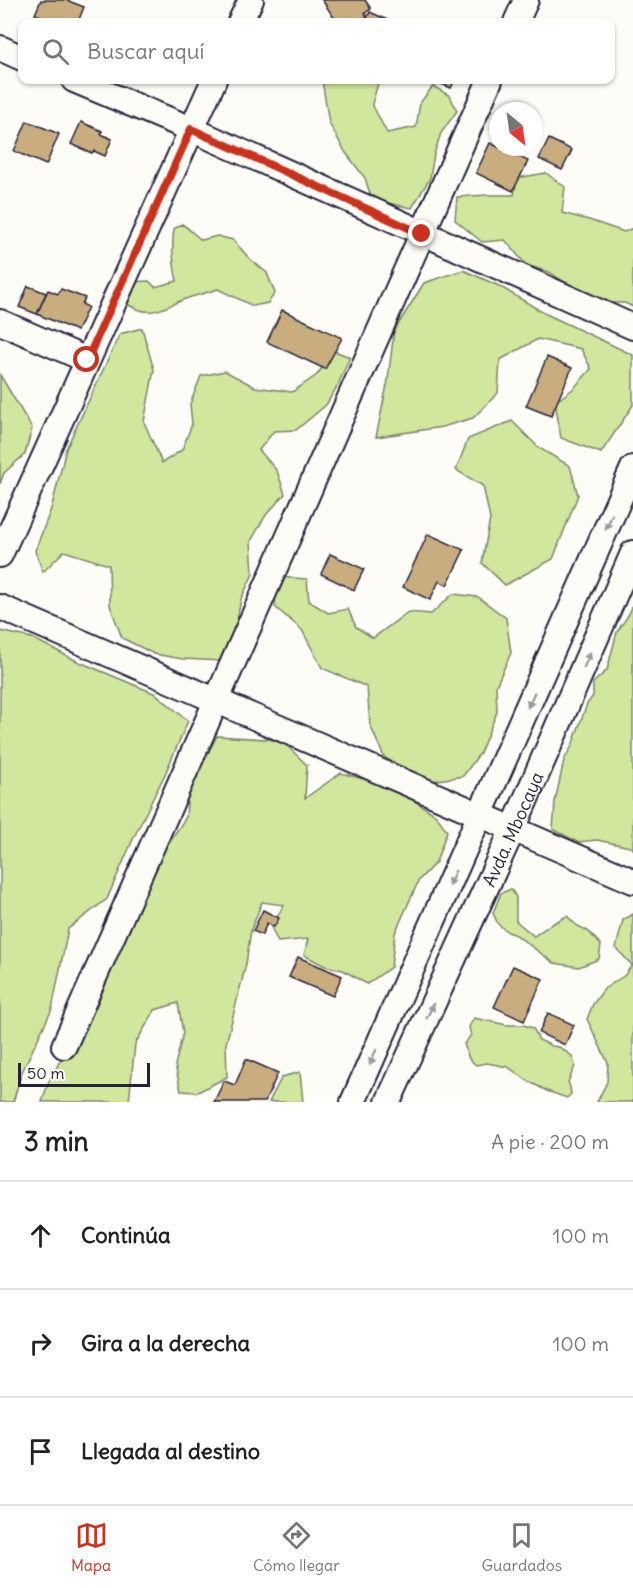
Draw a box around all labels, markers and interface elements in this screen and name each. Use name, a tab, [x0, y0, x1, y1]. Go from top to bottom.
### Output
search box	[18, 18, 615, 84]
icon: search	[39, 35, 72, 68]
text: Buscar aquí	[87, 37, 204, 65]
north arrow	[489, 102, 543, 156]
route end	[408, 220, 434, 246]
route start	[73, 346, 99, 372]
one-way arrow	[605, 513, 614, 530]
one-way arrow	[582, 651, 592, 669]
one-way arrow	[526, 691, 535, 709]
street label: Avda. Mbocaya	[477, 768, 548, 890]
one-way arrow	[448, 870, 457, 887]
one-way arrow	[425, 1001, 435, 1019]
one-way arrow	[368, 1048, 378, 1066]
scale bar	[18, 1060, 150, 1088]
text: 50 m	[27, 1063, 65, 1083]
text: 3 min	[24, 1125, 89, 1158]
text: A pie · 200 m	[491, 1129, 609, 1154]
icon: ahead	[24, 1219, 57, 1252]
text: Continúa	[81, 1221, 170, 1249]
text: 100 m	[552, 1223, 609, 1248]
icon: right	[24, 1327, 57, 1360]
text: Gira a la derecha	[81, 1329, 250, 1357]
text: 100 m	[552, 1331, 609, 1356]
icon: arrive	[24, 1435, 57, 1468]
text: Llegada al destino	[81, 1437, 260, 1465]
tab: Mapa	[71, 1519, 111, 1575]
tab: Cómo llegar	[253, 1519, 340, 1575]
tab: Guardados	[482, 1519, 562, 1575]

